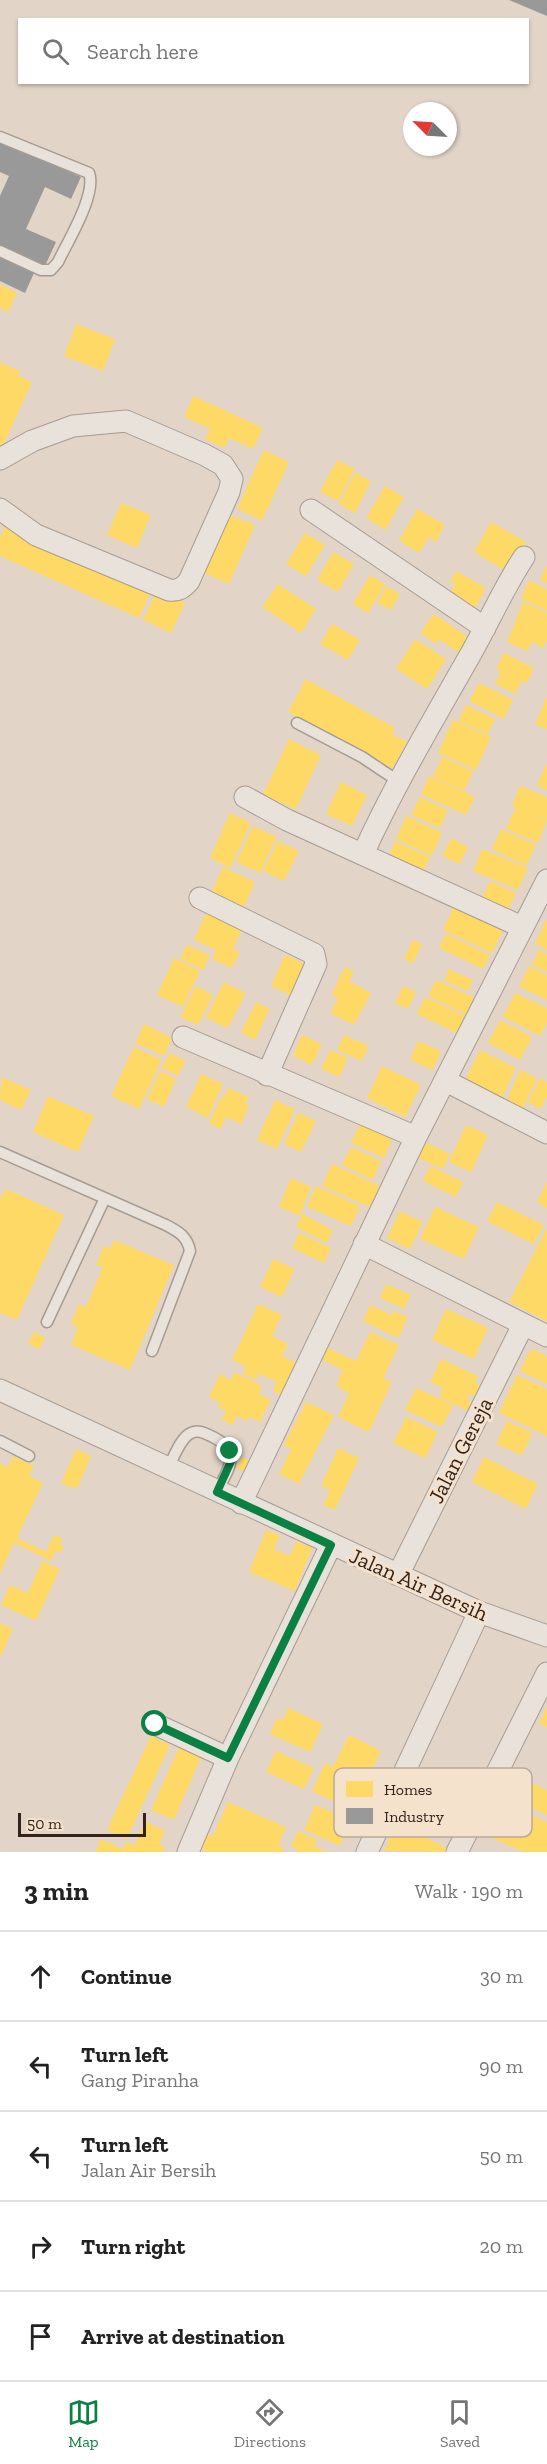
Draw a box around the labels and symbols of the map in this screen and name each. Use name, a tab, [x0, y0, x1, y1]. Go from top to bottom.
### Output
north arrow	[403, 102, 457, 156]
street label: Jalan Gereja	[422, 1392, 499, 1508]
route end	[216, 1437, 242, 1463]
street label: Jalan Air Bersih	[345, 1542, 493, 1627]
route start	[141, 1710, 167, 1736]
legend	[334, 1768, 532, 1837]
text: Homes	[384, 1780, 432, 1799]
text: Industry	[384, 1807, 445, 1826]
scale bar	[18, 1810, 146, 1838]

